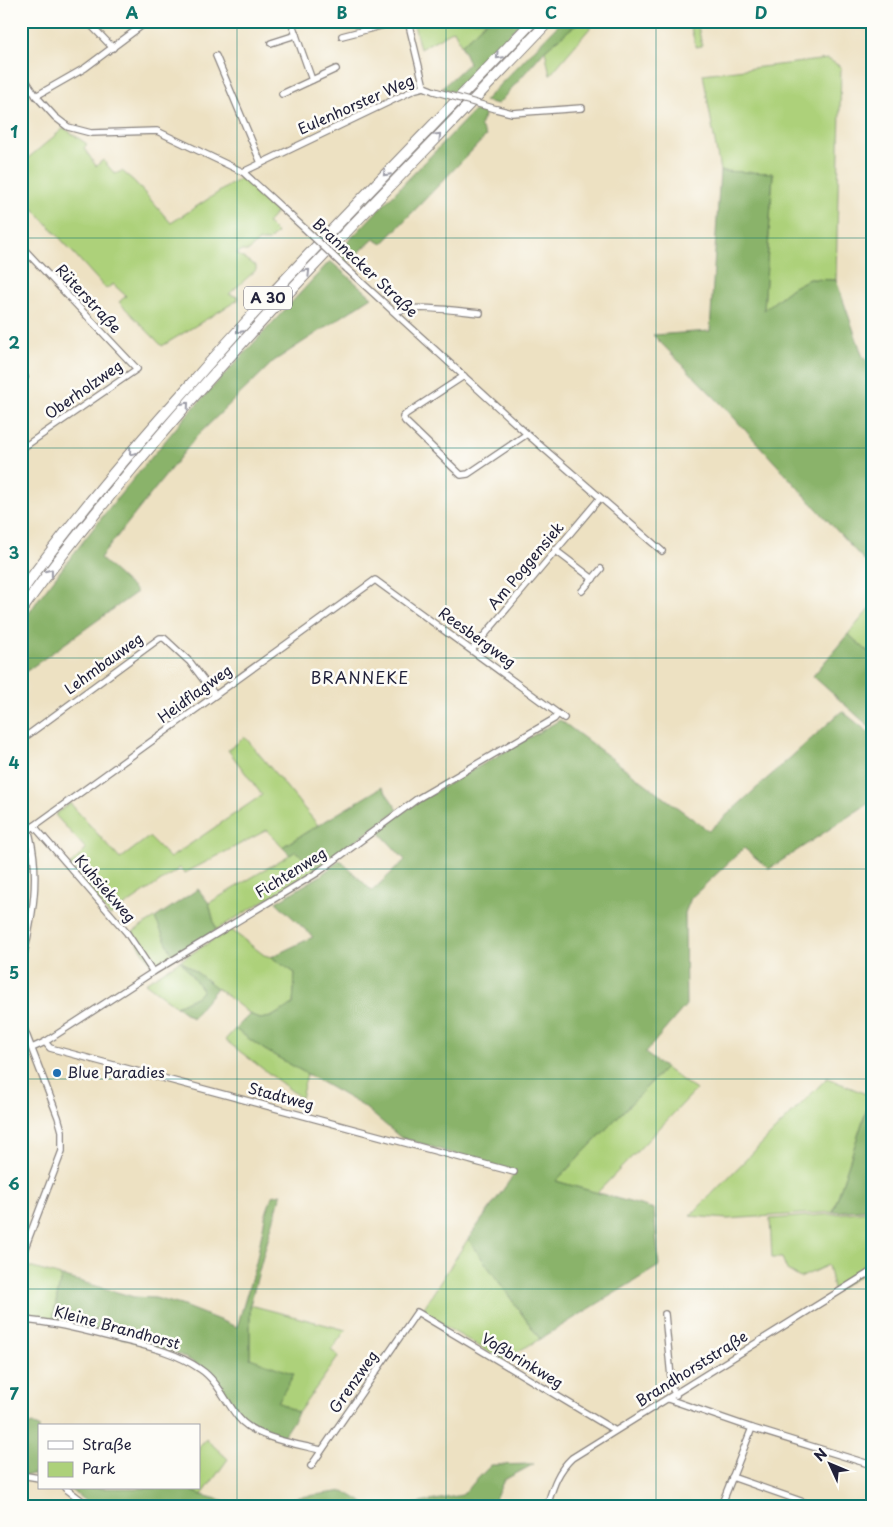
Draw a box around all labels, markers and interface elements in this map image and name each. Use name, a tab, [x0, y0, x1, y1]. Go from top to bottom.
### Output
text: A	[126, 0, 139, 24]
text: B	[337, 0, 348, 24]
text: C	[545, 0, 557, 24]
text: D	[755, 0, 767, 24]
one-way arrow	[496, 51, 505, 60]
street label: Eulenhorster Weg	[294, 68, 417, 140]
text: 1	[10, 119, 18, 143]
one-way arrow	[432, 132, 441, 141]
one-way arrow	[383, 168, 392, 177]
street label: Brannecker Straße	[308, 212, 424, 322]
street label: Rüterstraße	[51, 258, 127, 338]
one-way arrow	[301, 269, 310, 278]
road number: A 30	[244, 286, 292, 310]
one-way arrow	[236, 324, 245, 333]
text: 2	[8, 330, 20, 354]
street label: Oberholzweg	[40, 353, 127, 424]
one-way arrow	[180, 402, 189, 411]
one-way arrow	[128, 446, 137, 455]
street label: Am Poggensiek	[481, 516, 568, 614]
text: 3	[9, 540, 19, 564]
one-way arrow	[44, 568, 53, 577]
street label: Reesbergweg	[434, 601, 522, 673]
street label: Lehmbauweg	[59, 626, 147, 699]
street label: Heidflagweg	[152, 658, 236, 728]
district label: BRANNEKE	[311, 665, 409, 689]
text: 4	[9, 750, 20, 774]
street label: Fichtenweg	[250, 841, 331, 903]
street label: Kuhsiekweg	[70, 849, 142, 927]
text: 5	[9, 960, 19, 984]
place label: Blue Paradies	[67, 1060, 165, 1083]
marker: Blue Paradies	[51, 1067, 63, 1079]
street label: Stadtweg	[246, 1076, 317, 1115]
text: 6	[8, 1171, 20, 1195]
street label: Kleine Brandhorst	[52, 1299, 183, 1354]
street label: Brandhorststraße	[631, 1324, 752, 1411]
street label: Voßbrinkweg	[477, 1326, 568, 1393]
street label: Grenzweg	[323, 1345, 383, 1417]
text: 7	[9, 1381, 19, 1405]
legend	[38, 1424, 200, 1490]
text: Straße	[82, 1432, 132, 1455]
north arrow	[806, 1440, 856, 1490]
text: N	[809, 1443, 832, 1466]
text: Park	[82, 1456, 116, 1479]

